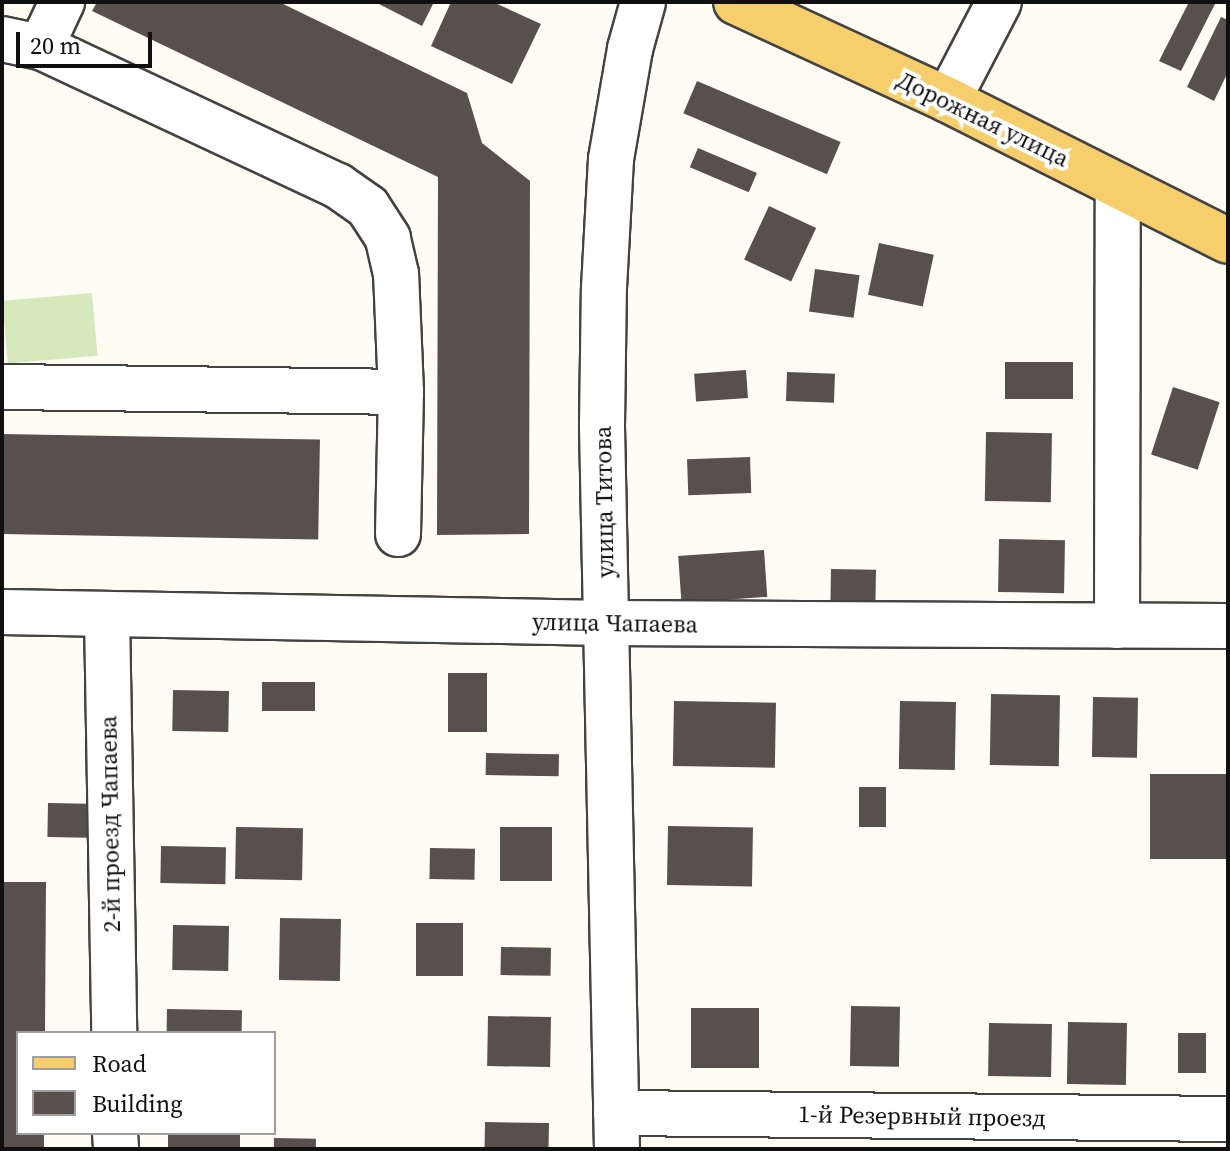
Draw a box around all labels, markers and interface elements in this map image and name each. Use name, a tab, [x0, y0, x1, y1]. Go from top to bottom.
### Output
scale bar	[20, 16, 156, 66]
text: 20 m	[30, 29, 81, 62]
street label: Дорожная улица	[892, 65, 1074, 173]
street label: улица Титова	[588, 425, 620, 579]
street label: улица Чапаева	[532, 607, 698, 639]
street label: 2-й проезд Чапаева	[94, 715, 126, 933]
legend	[16, 1031, 276, 1135]
text: Road	[92, 1047, 146, 1080]
text: Building	[92, 1087, 183, 1120]
street label: 1-й Резервный проезд	[798, 1099, 1046, 1133]

